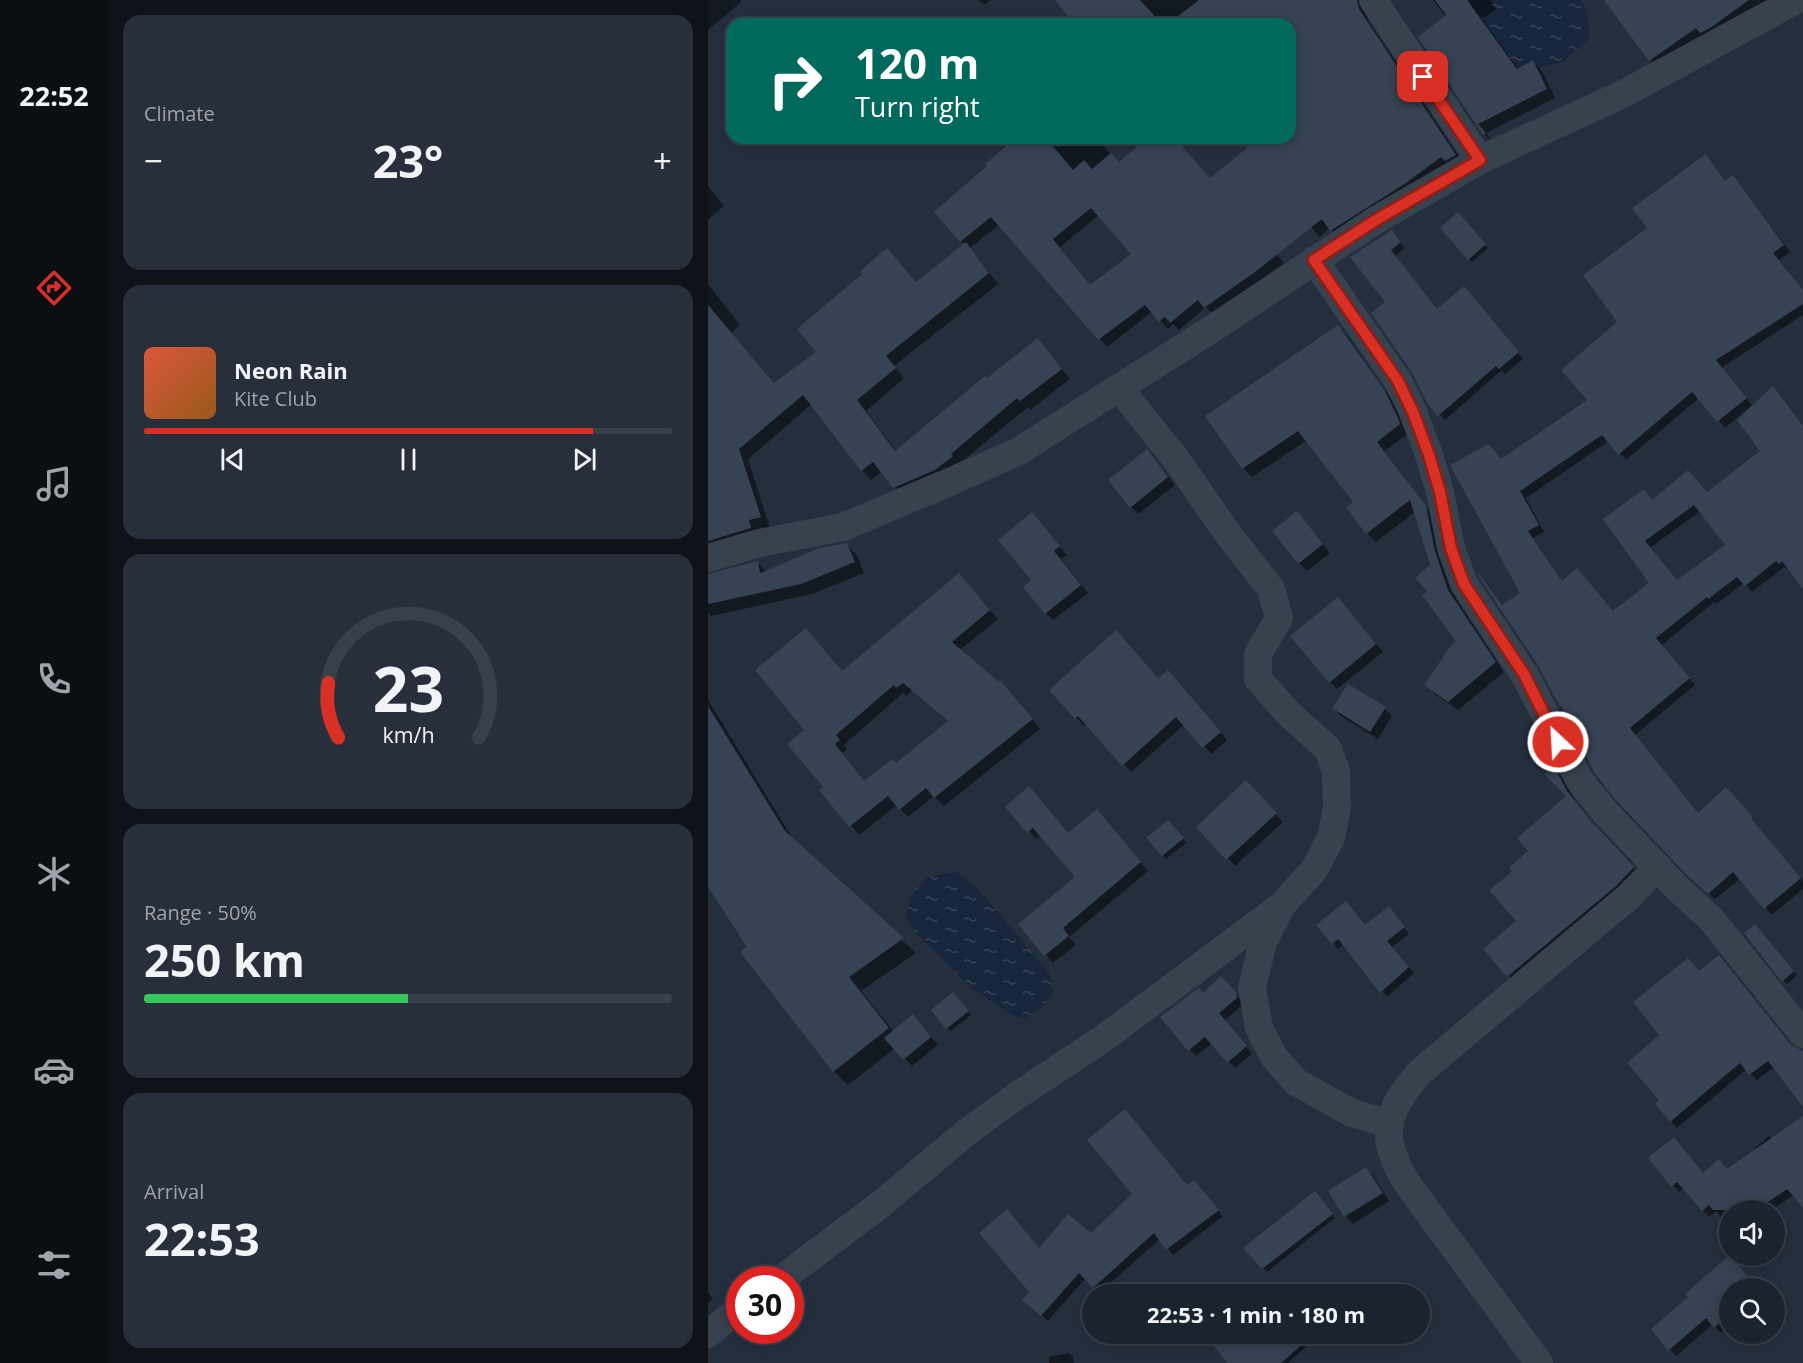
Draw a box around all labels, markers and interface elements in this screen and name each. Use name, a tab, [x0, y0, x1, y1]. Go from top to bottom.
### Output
text: 120 m	[855, 34, 979, 91]
icon: right	[756, 42, 834, 120]
pin	[1397, 51, 1448, 102]
icon: arrive	[1406, 60, 1439, 93]
text: 22:52	[19, 77, 89, 114]
text: Turn right	[855, 88, 980, 125]
text: Climate	[144, 100, 215, 127]
text: 23°	[373, 130, 443, 191]
text: −	[144, 138, 163, 183]
text: +	[653, 138, 672, 183]
icon: directions	[33, 267, 75, 309]
text: Neon Rain	[234, 355, 348, 385]
text: Kite Club	[234, 385, 317, 412]
icon: previous	[216, 443, 249, 476]
icon: pause	[392, 443, 425, 476]
icon: next	[568, 443, 601, 476]
icon: music	[33, 463, 75, 505]
text: 23	[372, 646, 444, 731]
icon: phone	[33, 658, 75, 700]
position arrow	[1526, 710, 1590, 774]
text: km/h	[382, 721, 434, 750]
icon: climate	[33, 853, 75, 895]
text: Range · 50%	[144, 899, 257, 926]
text: 250 km	[144, 929, 305, 990]
icon: car	[33, 1049, 75, 1091]
text: Arrival	[144, 1178, 204, 1205]
map controls	[1719, 1200, 1785, 1344]
button: sound	[1719, 1200, 1785, 1266]
text: 22:53	[144, 1208, 260, 1269]
icon: filters	[33, 1244, 75, 1286]
speed limit sign: 30	[726, 1266, 804, 1344]
button: search	[1719, 1278, 1785, 1344]
text: 22:53 · 1 min · 180 m	[1147, 1299, 1365, 1329]

